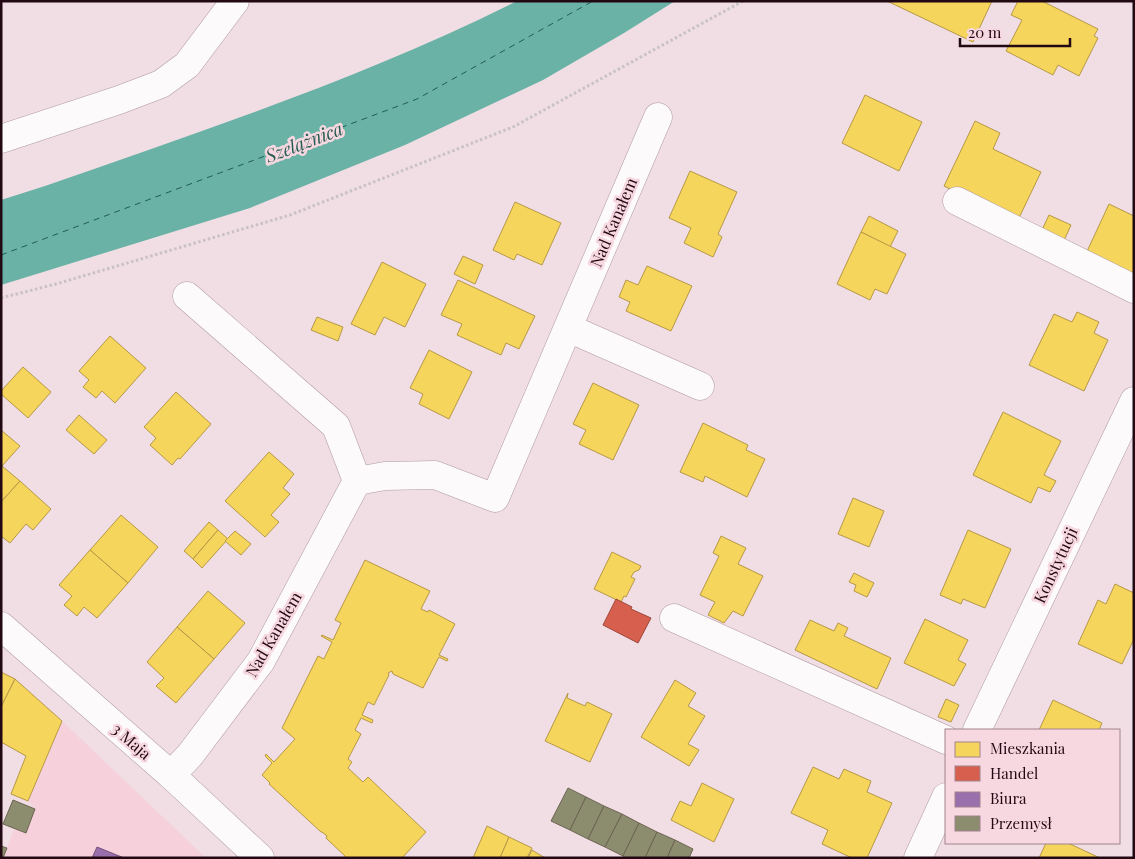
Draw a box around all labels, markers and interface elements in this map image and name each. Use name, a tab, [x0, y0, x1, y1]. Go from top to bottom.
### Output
scale bar	[960, 15, 1070, 47]
text: 20 m	[968, 22, 1002, 42]
water label: Szelążnica	[261, 116, 346, 168]
street label: Nad Kanałem	[585, 174, 641, 270]
street label: Konstytucji	[1028, 523, 1082, 606]
street label: Nad Kanałem	[240, 588, 306, 680]
street label: 3 Maja	[108, 718, 156, 764]
legend	[945, 729, 1120, 844]
text: Mieszkania	[990, 738, 1066, 758]
text: Handel	[990, 763, 1038, 783]
text: Biura	[990, 788, 1027, 808]
text: Przemysł	[990, 813, 1053, 833]

